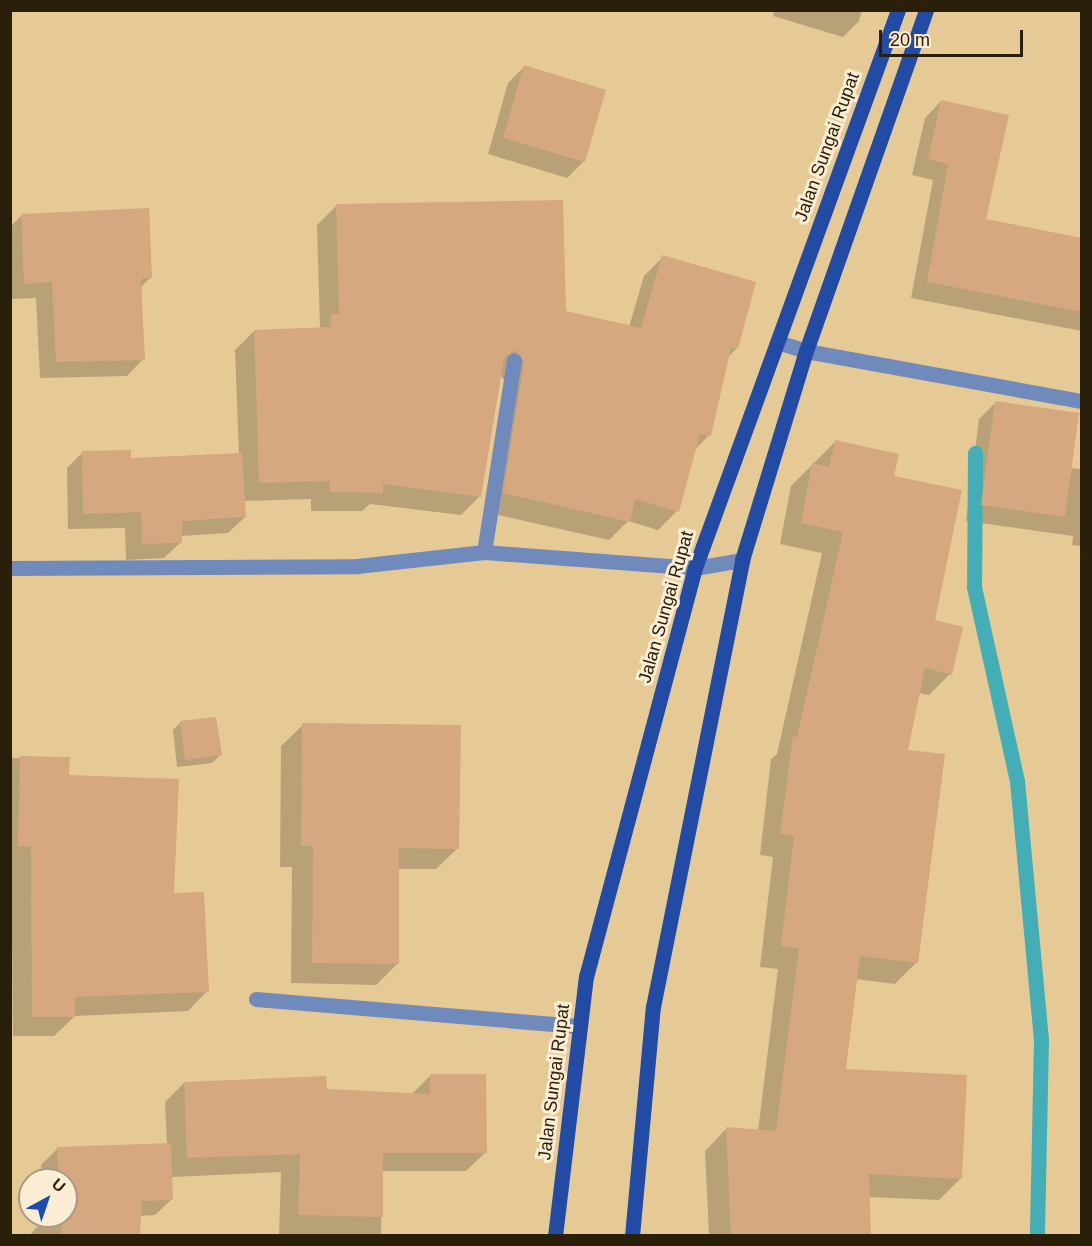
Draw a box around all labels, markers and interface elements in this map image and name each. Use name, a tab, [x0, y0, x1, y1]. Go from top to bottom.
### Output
scale bar	[882, 18, 1026, 56]
text: 20 m	[890, 30, 930, 50]
street label: Jalan Sungai Rupat	[790, 69, 864, 225]
street label: Jalan Sungai Rupat	[634, 529, 698, 685]
street label: Jalan Sungai Rupat	[534, 1003, 574, 1161]
north arrow	[18, 1168, 78, 1228]
text: U	[49, 1175, 68, 1196]

